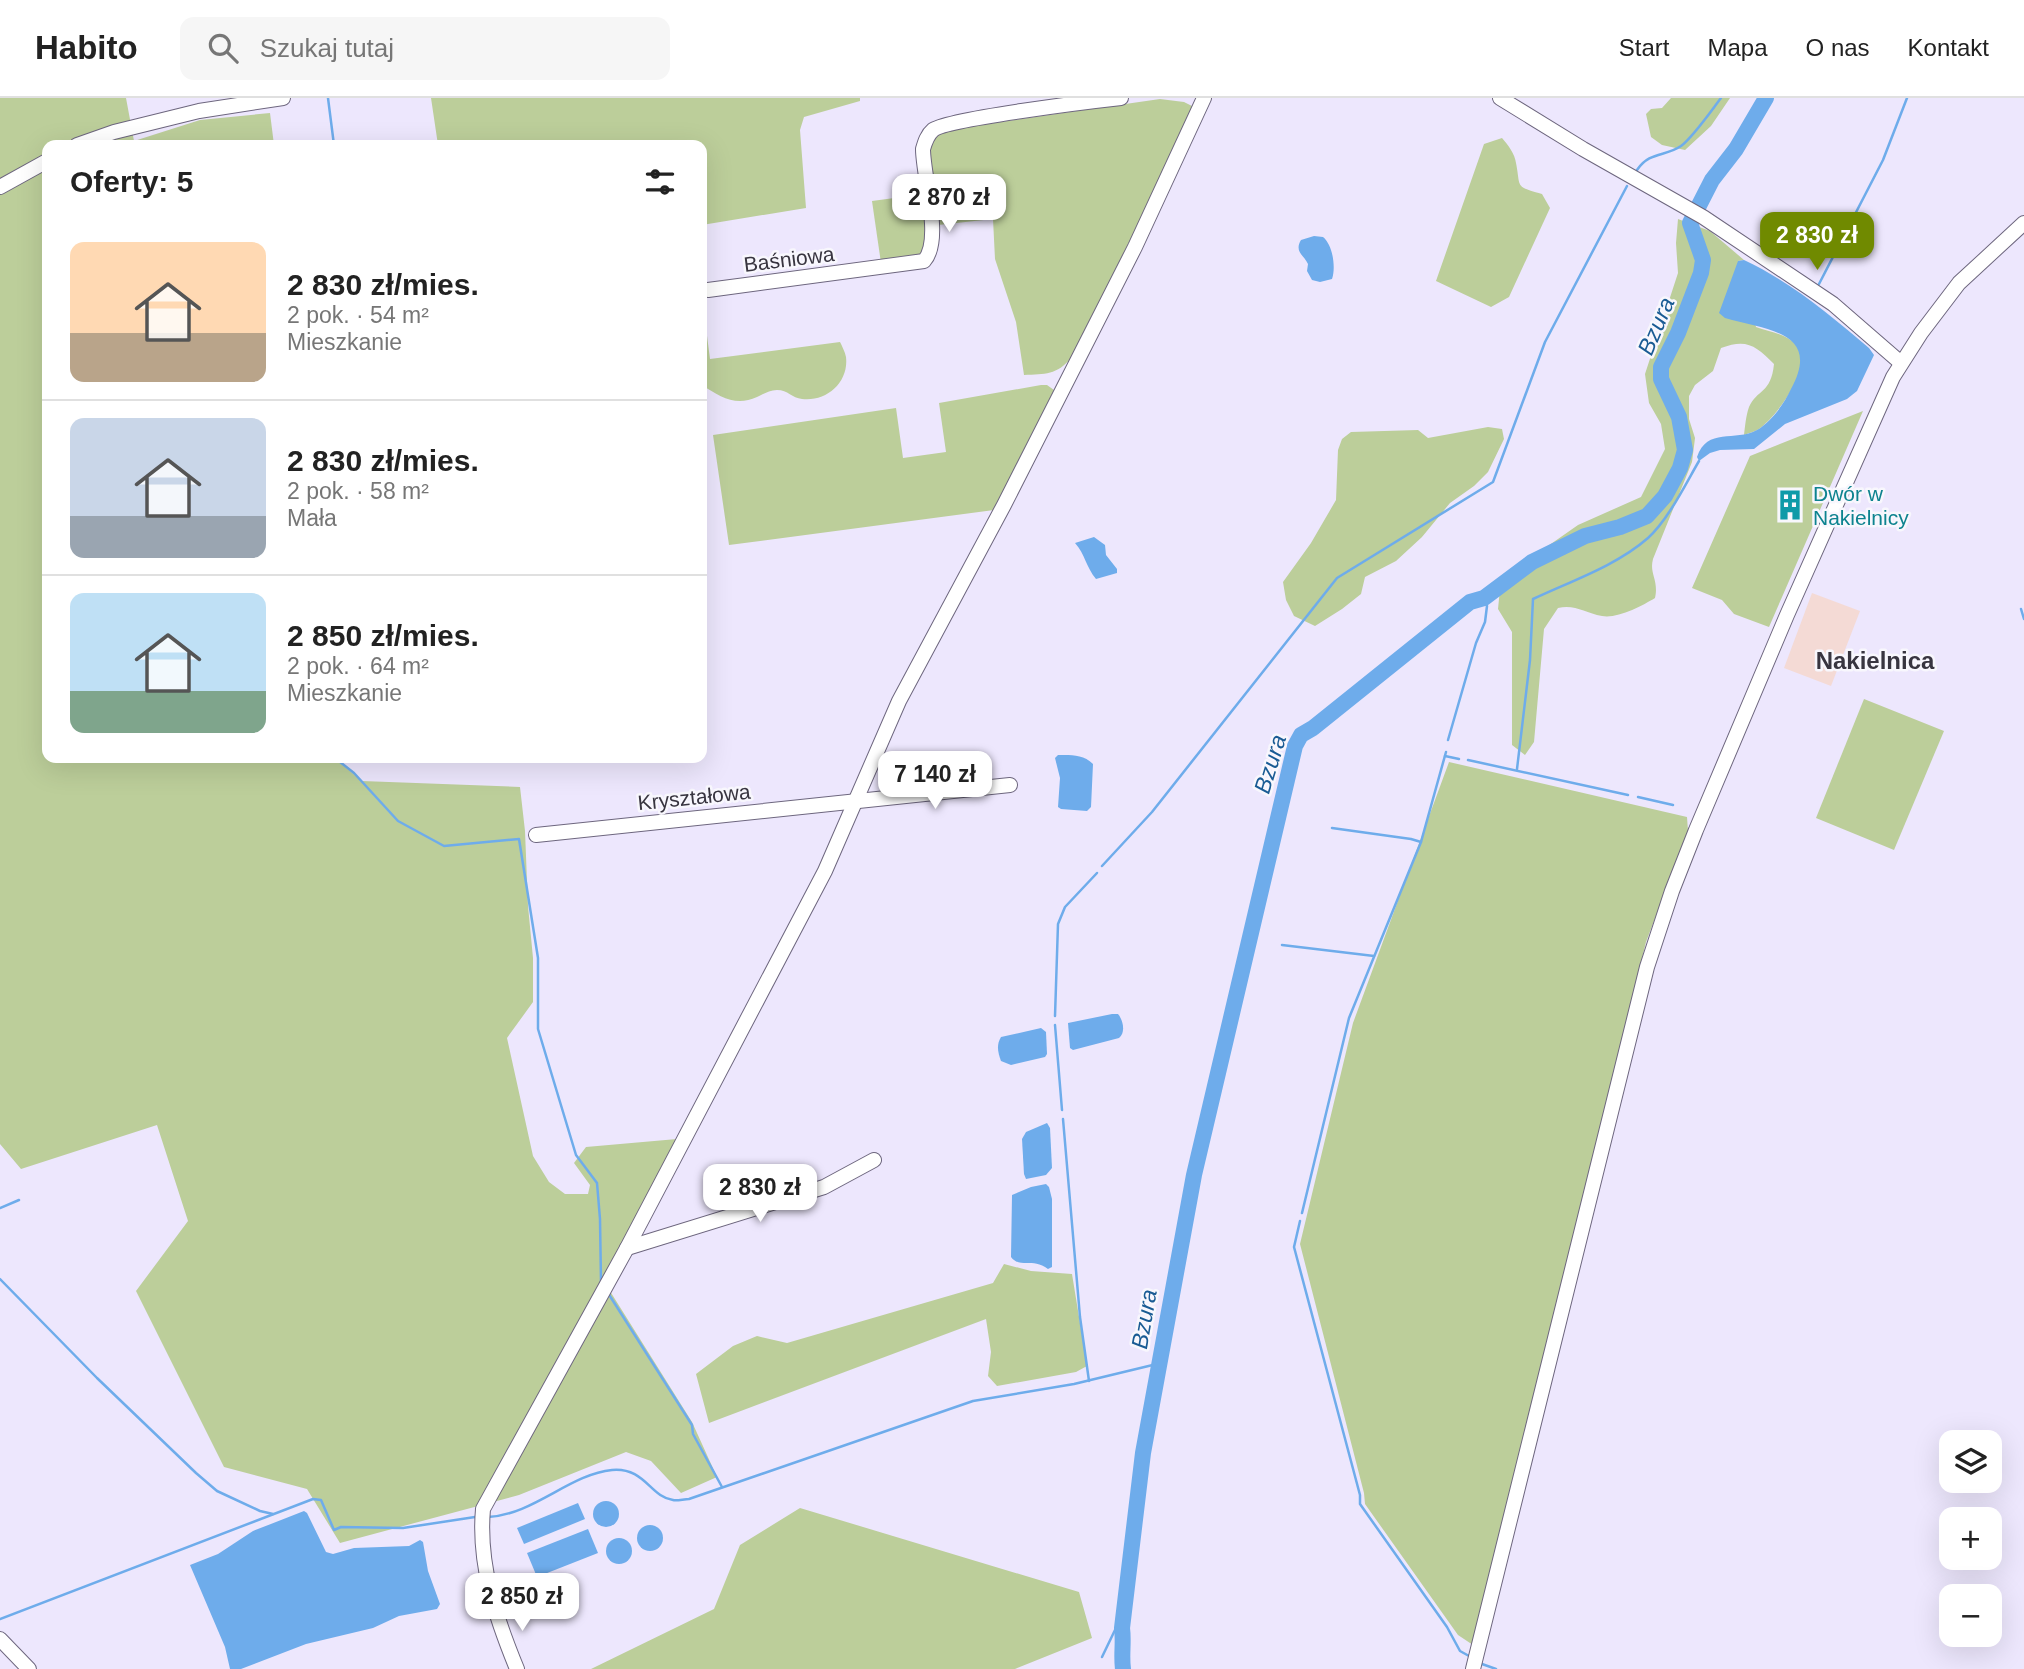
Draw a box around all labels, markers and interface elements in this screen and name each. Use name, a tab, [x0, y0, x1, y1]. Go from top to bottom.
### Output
search box	[180, 17, 670, 80]
text: Habito	[35, 29, 138, 66]
icon: search	[204, 29, 242, 67]
text: Szukaj tutaj	[260, 33, 394, 63]
text: Start	[1619, 34, 1670, 61]
text: Mapa	[1708, 34, 1768, 61]
text: O nas	[1806, 34, 1870, 61]
text: Kontakt	[1908, 34, 1989, 61]
icon: filters	[641, 163, 679, 201]
text: Oferty: 5	[70, 165, 193, 198]
pin: 2 870 zł	[877, 174, 1021, 234]
text: 2 870 zł	[908, 184, 990, 210]
pin: 2 830 zł	[1745, 212, 1889, 272]
text: 2 830 zł	[1776, 222, 1858, 248]
street label: Baśniowa	[742, 242, 836, 276]
text: 2 830 zł/mies.	[287, 268, 479, 301]
icon: home	[126, 270, 210, 354]
water label: Bzura	[1632, 293, 1680, 359]
text: 2 pok. · 54 m²	[287, 302, 429, 328]
text: Mieszkanie	[287, 329, 402, 355]
text: 2 830 zł/mies.	[287, 444, 479, 477]
icon: home	[126, 446, 210, 530]
text: 2 pok. · 58 m²	[287, 478, 429, 504]
place label: Dwór w Nakielnicy	[1813, 482, 1909, 529]
building icon: Dwór w Nakielnicy	[1773, 488, 1807, 522]
text: Mała	[287, 505, 337, 531]
text: 2 850 zł/mies.	[287, 619, 479, 652]
icon: home	[126, 621, 210, 705]
district label: Nakielnica	[1816, 647, 1935, 674]
text: 2 pok. · 64 m²	[287, 653, 429, 679]
text: Mieszkanie	[287, 680, 402, 706]
water label: Bzura	[1249, 731, 1291, 797]
pin: 7 140 zł	[863, 752, 1007, 811]
text: 7 140 zł	[894, 761, 976, 787]
street label: Kryształowa	[637, 780, 752, 814]
pin: 2 830 zł	[688, 1164, 832, 1224]
text: 2 830 zł	[719, 1174, 801, 1200]
water label: Bzura	[1126, 1287, 1162, 1351]
map controls	[1939, 1430, 2002, 1647]
button: layers	[1939, 1430, 2002, 1493]
button: +	[1939, 1507, 2002, 1570]
pin: 2 850 zł	[450, 1574, 594, 1633]
text: 2 850 zł	[481, 1583, 563, 1609]
button: −	[1939, 1584, 2002, 1647]

